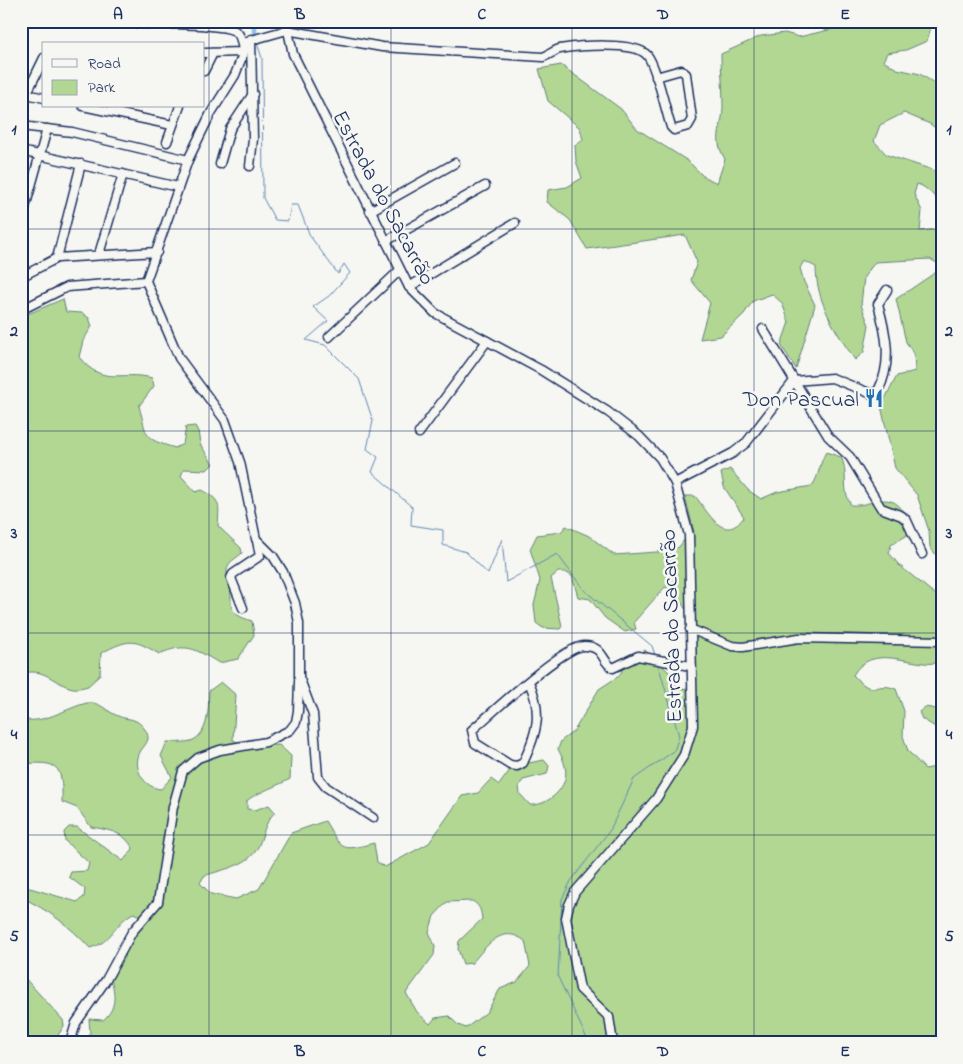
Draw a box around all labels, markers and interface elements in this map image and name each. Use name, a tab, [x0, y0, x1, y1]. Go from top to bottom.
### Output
text: A	[113, 3, 123, 27]
text: B	[294, 3, 306, 27]
text: C	[478, 3, 487, 27]
text: D	[656, 3, 669, 27]
text: E	[840, 3, 850, 27]
legend	[42, 42, 205, 108]
text: Road	[88, 53, 121, 75]
text: Park	[88, 77, 116, 99]
street label: Estrada do Sacarrão	[323, 105, 442, 291]
text: 1	[11, 118, 17, 142]
text: 1	[946, 118, 952, 142]
text: 2	[9, 320, 18, 344]
text: 2	[944, 320, 953, 344]
place label: Don Pascual	[742, 385, 859, 417]
restaurant icon: Don Pascual	[863, 387, 885, 409]
text: 3	[10, 522, 18, 546]
text: 3	[945, 522, 953, 546]
street label: Estrada do Sacarrão	[654, 529, 692, 723]
text: 4	[10, 723, 18, 747]
text: 4	[945, 723, 953, 747]
text: 5	[9, 925, 19, 949]
text: 5	[944, 925, 954, 949]
text: A	[113, 1040, 123, 1064]
text: B	[294, 1040, 306, 1064]
text: C	[478, 1040, 487, 1064]
text: D	[656, 1040, 669, 1064]
text: E	[840, 1040, 850, 1064]

